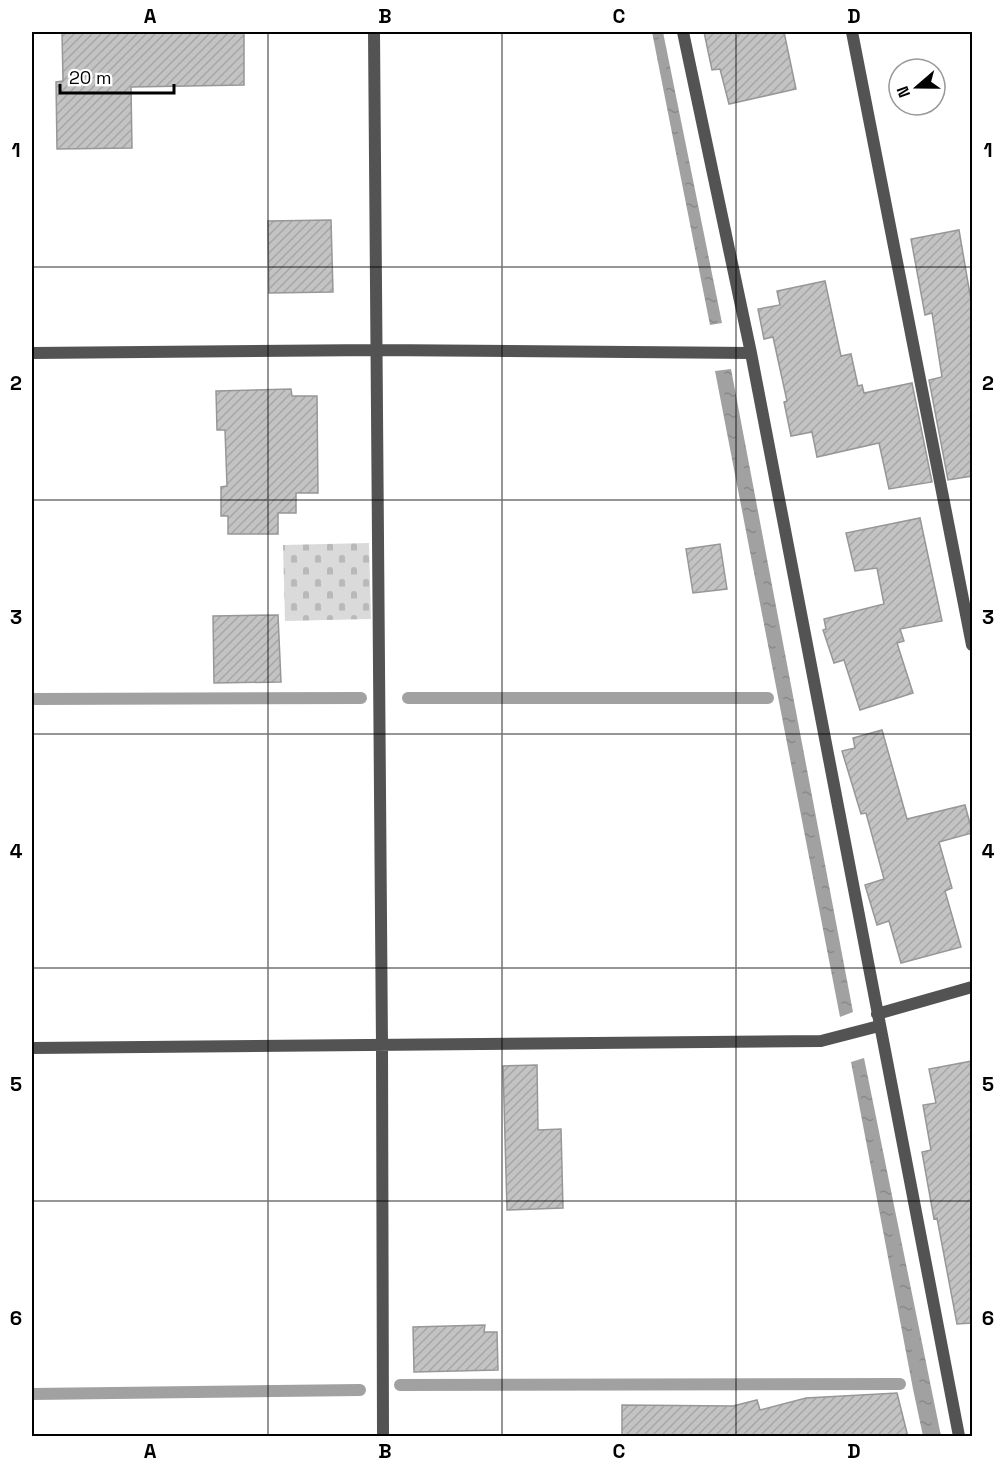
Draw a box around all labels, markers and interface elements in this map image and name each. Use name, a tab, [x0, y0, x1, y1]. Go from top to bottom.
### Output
text: A	[144, 3, 157, 29]
text: B	[378, 3, 392, 29]
text: C	[613, 3, 626, 29]
text: D	[847, 3, 861, 29]
scale bar	[60, 57, 174, 95]
north arrow	[887, 57, 947, 117]
text: 20 m	[69, 66, 112, 89]
text: N	[892, 83, 915, 101]
text: 1	[11, 137, 21, 163]
text: 1	[983, 137, 993, 163]
text: 2	[10, 370, 22, 396]
text: 2	[982, 370, 994, 396]
text: 3	[10, 604, 22, 630]
text: 3	[982, 604, 994, 630]
text: 4	[10, 838, 23, 864]
text: 4	[982, 838, 995, 864]
text: 5	[10, 1071, 22, 1097]
text: 5	[982, 1071, 994, 1097]
text: 6	[10, 1305, 22, 1331]
text: 6	[982, 1305, 994, 1331]
text: A	[144, 1438, 157, 1464]
text: B	[378, 1438, 392, 1464]
text: C	[613, 1438, 626, 1464]
text: D	[847, 1438, 861, 1464]

